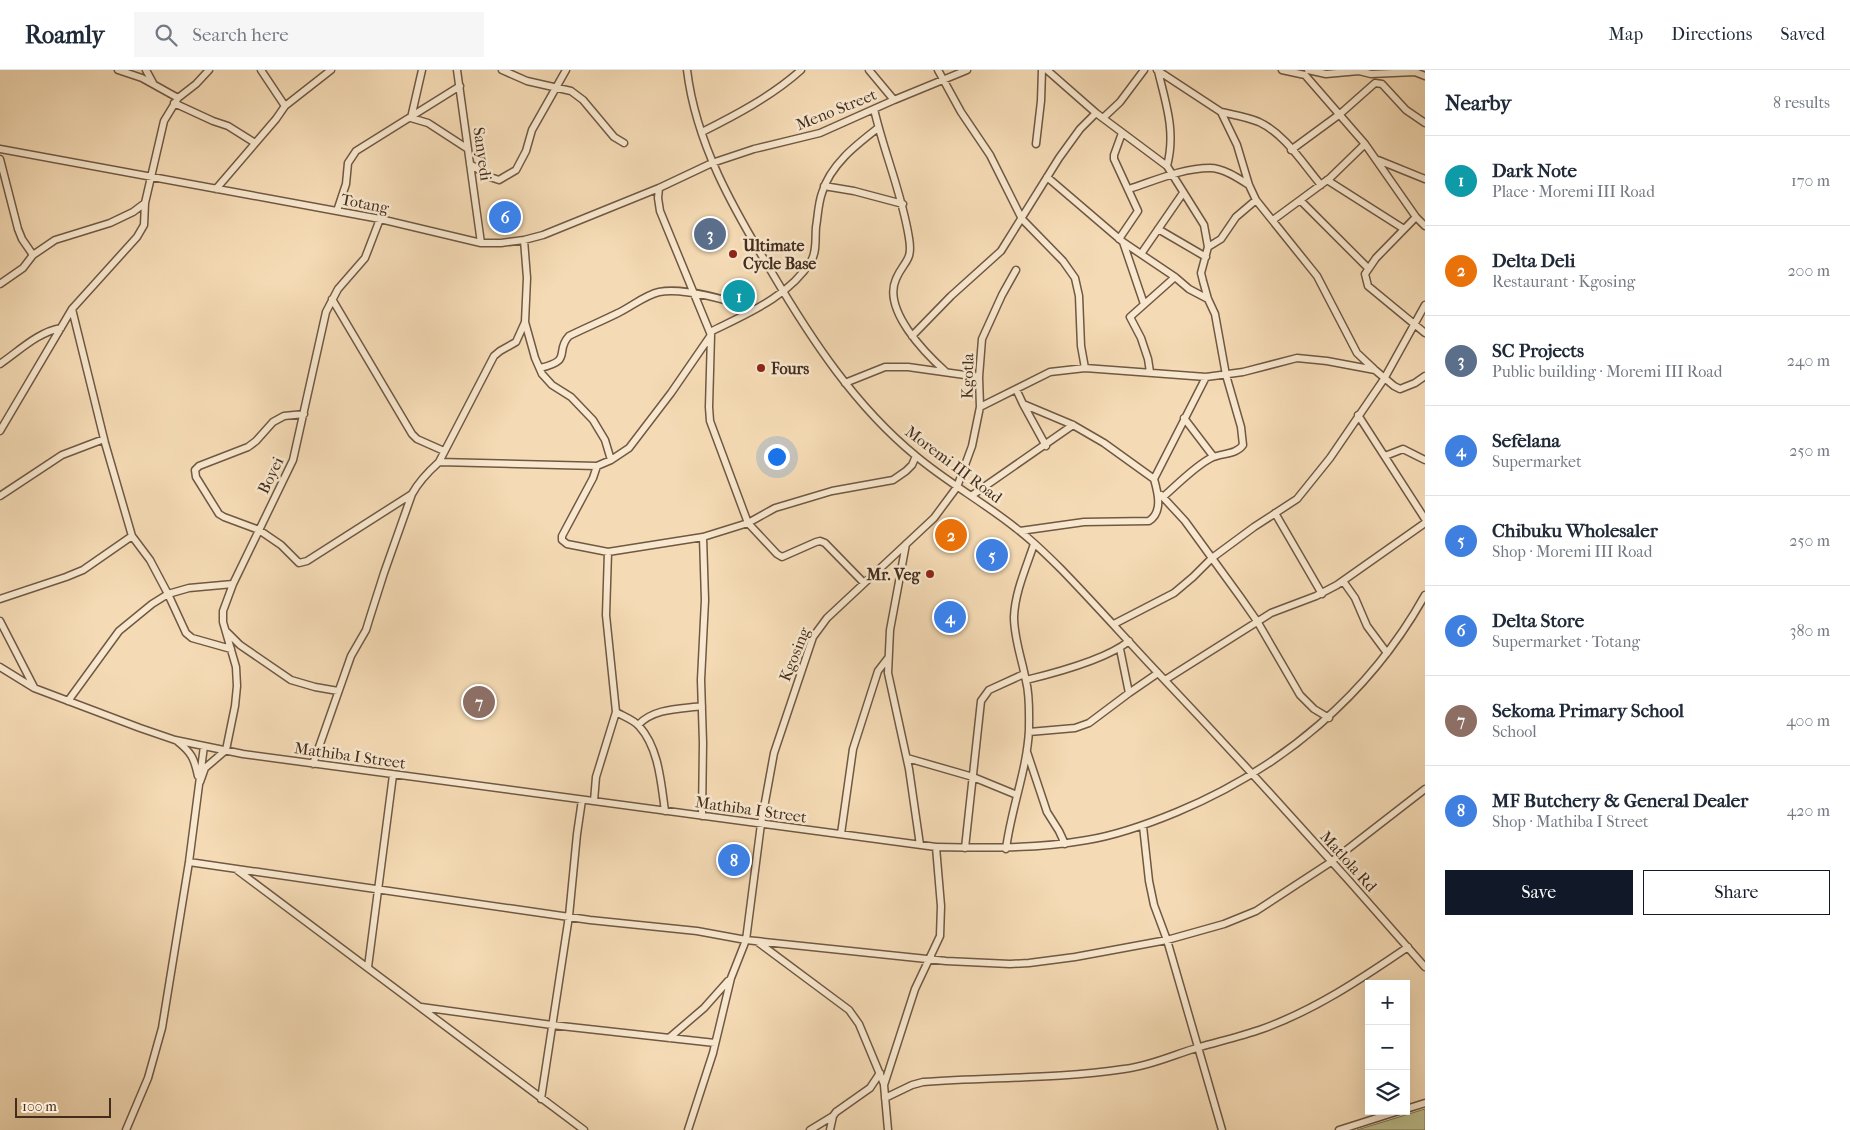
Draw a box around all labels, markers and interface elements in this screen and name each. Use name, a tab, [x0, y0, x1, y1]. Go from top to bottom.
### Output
search box	[134, 12, 484, 57]
text: Roamly	[25, 21, 104, 49]
icon: search	[152, 21, 180, 49]
text: Search here	[192, 24, 289, 46]
text: Map	[1609, 24, 1643, 45]
text: Directions	[1671, 24, 1752, 45]
text: Saved	[1780, 24, 1825, 45]
street label: Meno Street	[793, 85, 880, 134]
text: Nearby	[1445, 91, 1511, 115]
text: 8 results	[1773, 93, 1830, 112]
street label: Sanyedi	[469, 126, 496, 182]
text: Dark Note	[1492, 160, 1577, 182]
text: 1	[1458, 171, 1464, 190]
text: 170 m	[1791, 171, 1830, 190]
text: Place · Moremi III Road	[1492, 182, 1655, 201]
street label: Totang	[339, 190, 391, 218]
pin: 6	[489, 198, 521, 236]
pin: 3	[694, 215, 726, 253]
place label: Ultimate Cycle Base	[742, 236, 816, 274]
marker: Ultimate Cycle Base	[727, 248, 739, 260]
text: Delta Deli	[1492, 250, 1575, 272]
text: 2	[1457, 261, 1465, 280]
text: 200 m	[1787, 261, 1830, 280]
text: Restaurant · Kgosing	[1492, 272, 1635, 291]
pin: 1	[723, 277, 755, 315]
text: SC Projects	[1492, 340, 1584, 362]
text: 3	[1458, 351, 1464, 370]
text: 240 m	[1787, 351, 1830, 370]
street label: Kgotla	[958, 352, 977, 399]
place label: Fours	[770, 359, 809, 378]
marker: Fours	[755, 362, 767, 374]
text: Public building · Moremi III Road	[1492, 362, 1722, 381]
street label: Moremi III Road	[902, 422, 1006, 507]
text: Sefelana	[1492, 430, 1560, 452]
text: 4	[1456, 441, 1466, 460]
text: 250 m	[1789, 441, 1830, 460]
your location	[764, 444, 790, 470]
text: Supermarket	[1492, 452, 1582, 471]
street label: Boyei	[253, 453, 288, 497]
pin: 2	[935, 516, 967, 554]
text: Chibuku Wholesaler	[1492, 520, 1658, 542]
text: 5	[1458, 531, 1464, 550]
text: 250 m	[1789, 531, 1830, 550]
pin: 5	[976, 536, 1008, 574]
text: Shop · Moremi III Road	[1492, 542, 1652, 561]
place label: Mr. Veg	[866, 565, 920, 585]
marker: Mr. Veg	[924, 568, 936, 580]
pin: 4	[934, 598, 966, 636]
text: Delta Store	[1492, 610, 1584, 632]
text: 6	[1457, 621, 1465, 640]
text: 380 m	[1790, 621, 1830, 640]
street label: Kgosing	[775, 624, 814, 684]
text: Supermarket · Totang	[1492, 632, 1640, 651]
pin: 7	[463, 683, 495, 721]
text: Sekoma Primary School	[1492, 700, 1684, 722]
text: 7	[1457, 711, 1465, 730]
text: 400 m	[1786, 711, 1830, 730]
text: School	[1492, 722, 1537, 741]
street label: Mathiba I Street	[293, 738, 407, 773]
text: MF Butchery & General Dealer	[1492, 790, 1748, 812]
street label: Mathiba I Street	[694, 792, 808, 827]
text: 8	[1457, 801, 1465, 820]
text: 420 m	[1787, 801, 1830, 820]
text: Shop · Mathiba I Street	[1492, 812, 1649, 831]
street label: Matlola Rd	[1316, 827, 1381, 896]
pin: 8	[718, 841, 750, 879]
button: Save	[1445, 870, 1633, 915]
button: Share	[1643, 870, 1830, 915]
map controls	[1365, 980, 1410, 1115]
button: +	[1365, 980, 1410, 1025]
button: −	[1365, 1025, 1410, 1070]
button: layers	[1365, 1070, 1410, 1115]
scale bar	[15, 1095, 111, 1118]
text: 100 m	[22, 1098, 57, 1115]

